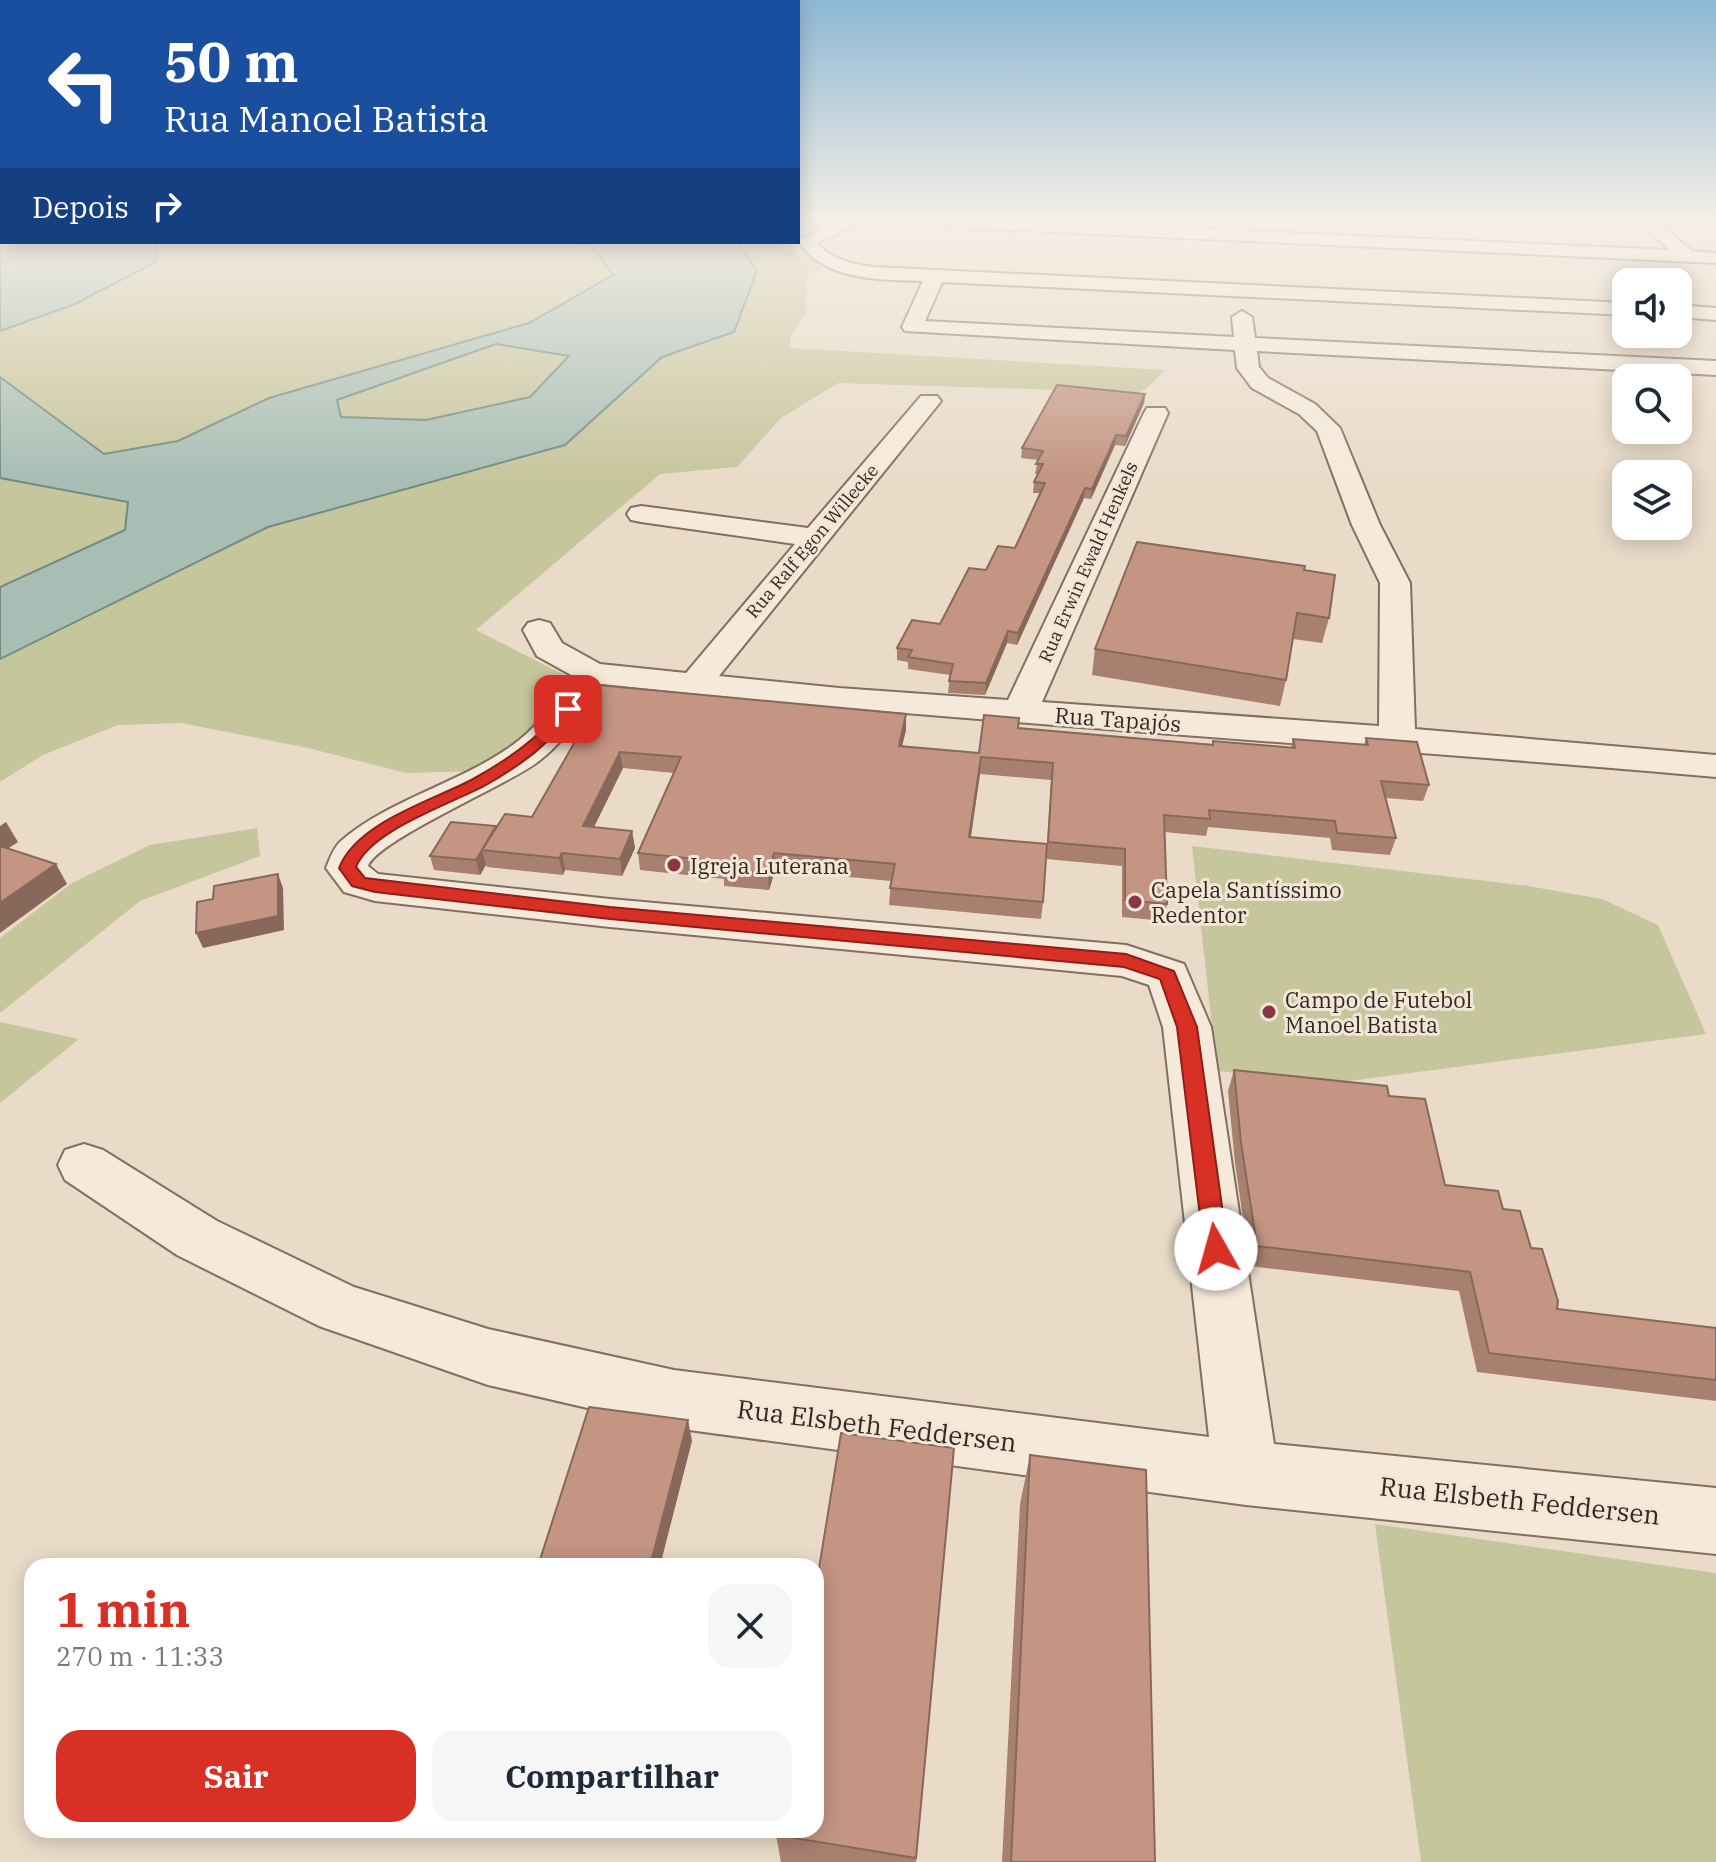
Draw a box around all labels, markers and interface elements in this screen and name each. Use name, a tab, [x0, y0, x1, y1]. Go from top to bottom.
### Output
text: 50 m	[164, 25, 299, 97]
icon: left	[32, 32, 136, 136]
text: Rua Manoel Batista	[164, 95, 489, 142]
icon: right	[145, 184, 189, 228]
text: Depois	[32, 187, 129, 226]
map controls	[1612, 268, 1692, 540]
button: sound	[1612, 268, 1692, 348]
button: search	[1612, 364, 1692, 444]
street label: Rua Erwin Ewald Henkels	[1033, 458, 1143, 666]
street label: Rua Ralf Egon Willecke	[741, 459, 883, 623]
button: layers	[1612, 460, 1692, 540]
pin	[534, 675, 602, 743]
icon: arrive	[546, 687, 590, 731]
street label: Rua Tapajós	[1054, 700, 1182, 738]
place label: Igreja Luterana	[690, 851, 849, 880]
marker: Igreja Luterana	[665, 856, 683, 874]
place label: Capela Santíssimo Redentor	[1151, 875, 1342, 929]
marker: Capela Santíssimo Redentor	[1126, 893, 1144, 911]
place label: Campo de Futebol Manoel Batista	[1285, 985, 1472, 1039]
marker: Campo de Futebol Manoel Batista	[1260, 1003, 1278, 1021]
position arrow	[1174, 1207, 1258, 1291]
street label: Rua Elsbeth Feddersen	[735, 1391, 1019, 1459]
street label: Rua Elsbeth Feddersen	[1378, 1468, 1662, 1532]
text: 1 min	[56, 1578, 190, 1640]
button: close	[708, 1584, 792, 1668]
text: 270 m · 11:33	[56, 1639, 224, 1673]
button: Sair	[56, 1730, 416, 1822]
button: Compartilhar	[432, 1730, 792, 1822]

